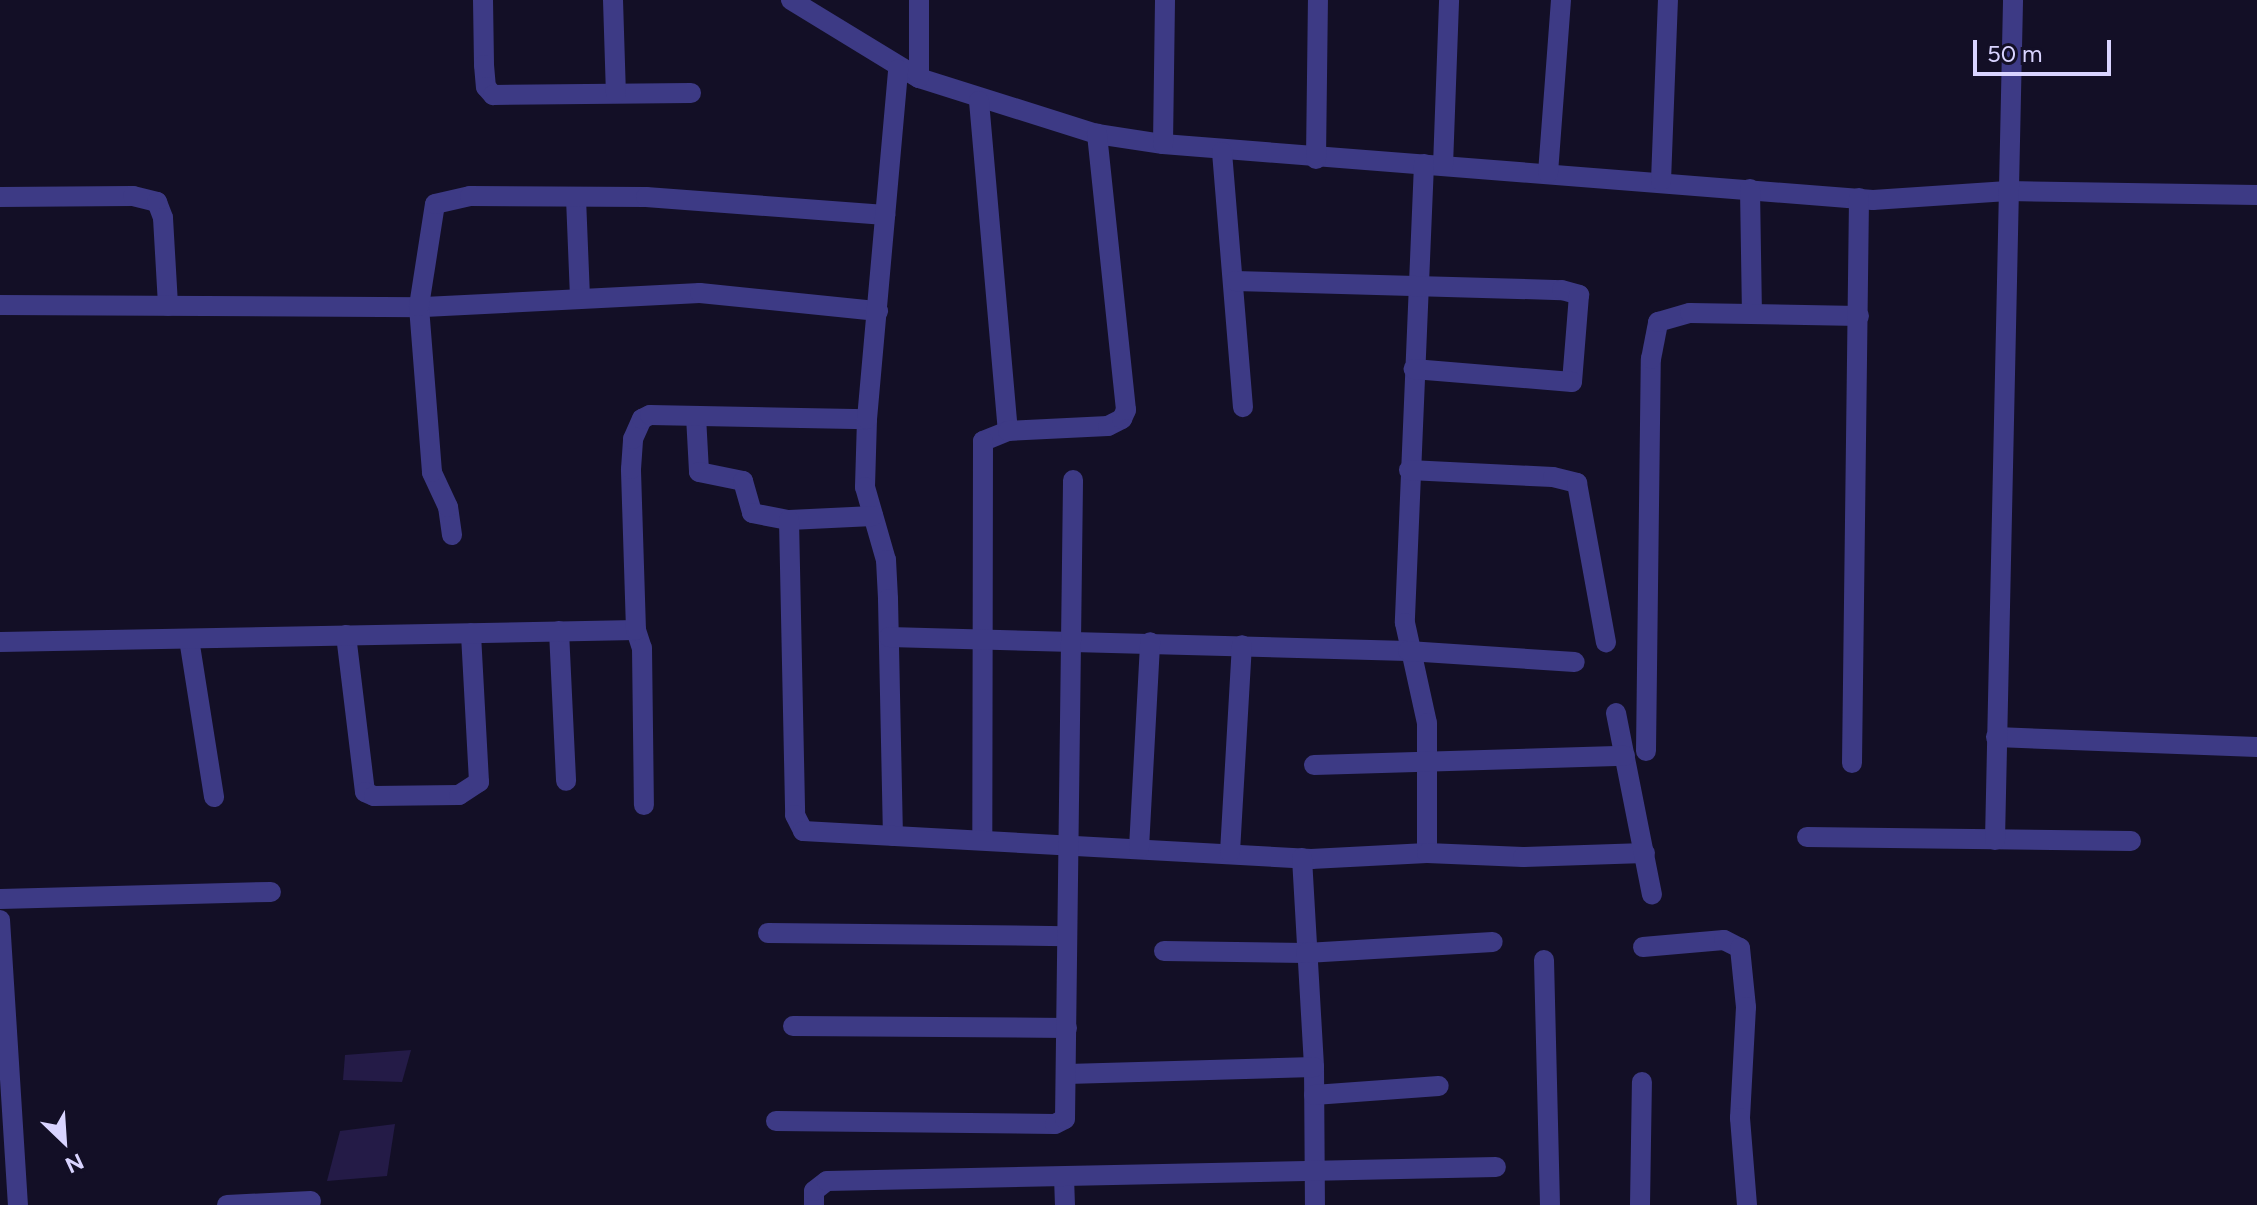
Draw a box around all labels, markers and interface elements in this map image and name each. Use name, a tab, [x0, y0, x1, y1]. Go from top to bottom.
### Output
scale bar	[1977, 24, 2115, 74]
text: 50 m	[1987, 39, 2043, 68]
north arrow	[24, 1101, 104, 1181]
text: N	[61, 1147, 88, 1179]

